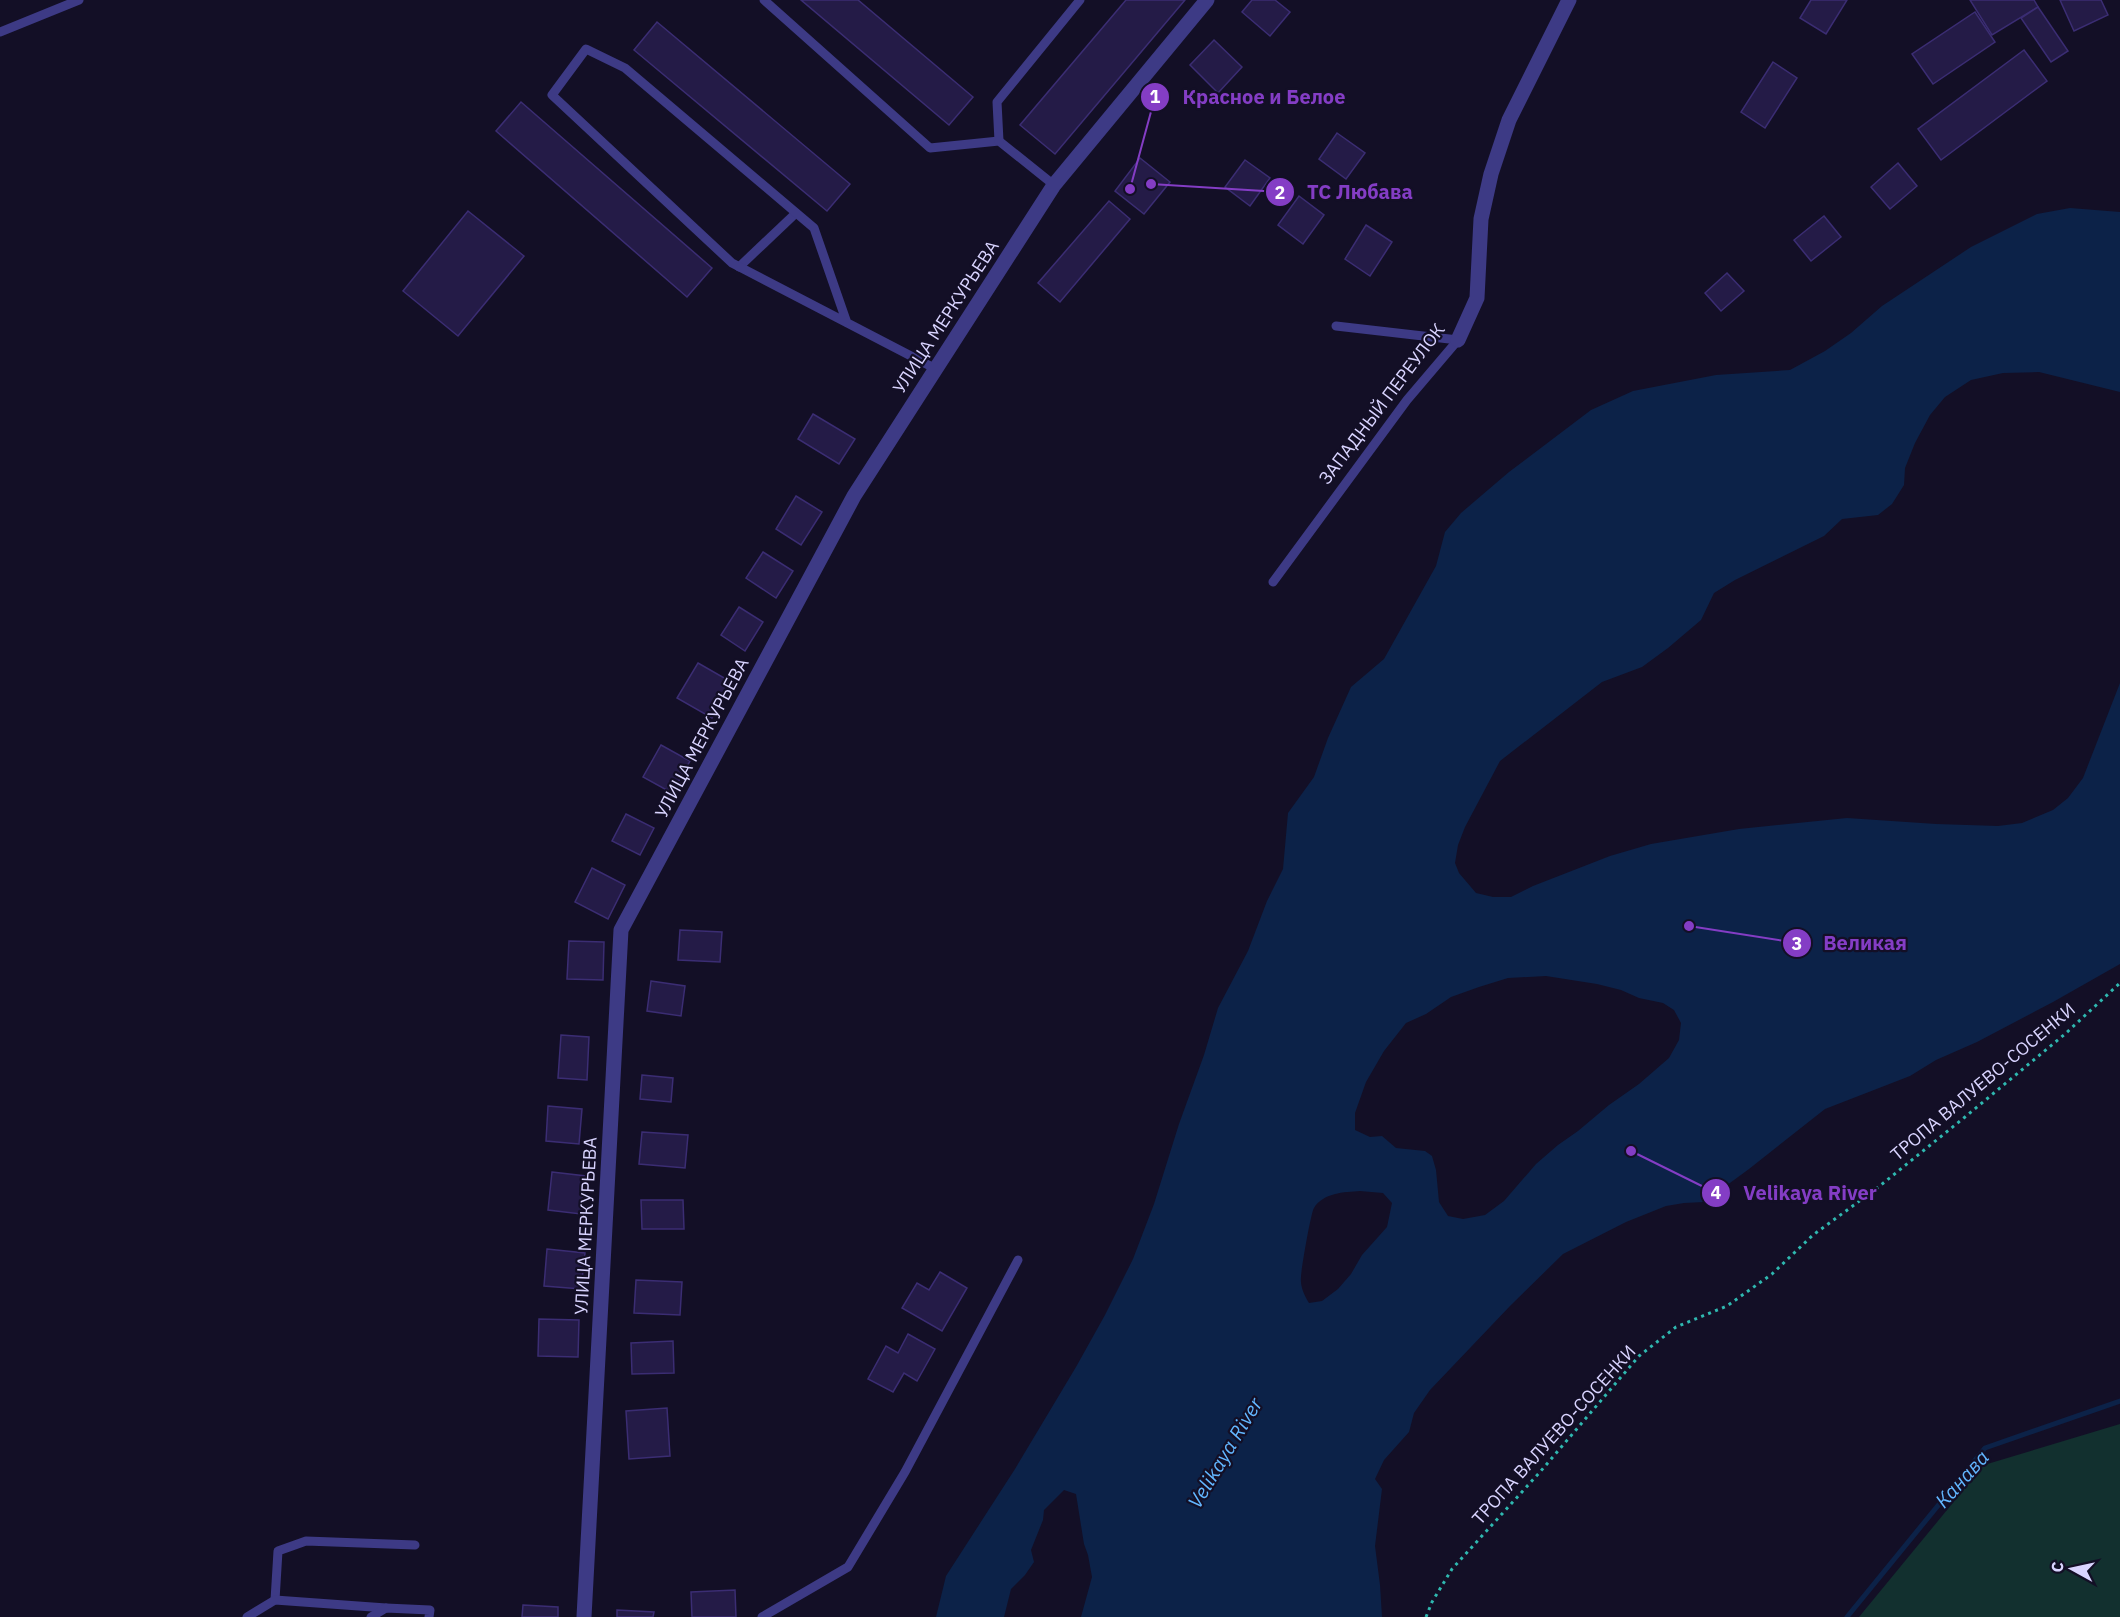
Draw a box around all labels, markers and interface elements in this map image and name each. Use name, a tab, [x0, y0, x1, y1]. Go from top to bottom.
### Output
callout: Красное и Белое	[1140, 78, 1357, 116]
text: Красное и Белое	[1183, 83, 1345, 110]
text: 1	[1150, 85, 1161, 108]
callout: ТС Любава	[1265, 173, 1425, 211]
text: ТС Любава	[1307, 178, 1413, 205]
text: 2	[1275, 181, 1285, 204]
street label: УЛИЦА МЕРКУРЬЕВА	[887, 235, 1004, 398]
street label: ЗАПАДНЫЙ ПЕРЕУЛОК	[1313, 318, 1450, 489]
street label: УЛИЦА МЕРКУРЬЕВА	[650, 653, 754, 822]
callout: Великая	[1782, 924, 1919, 962]
text: Великая	[1823, 929, 1907, 956]
text: 3	[1792, 932, 1802, 955]
street label: ТРОПА ВАЛУЕВО-СОСЕНКИ	[1886, 998, 2080, 1166]
street label: УЛИЦА МЕРКУРЬЕВА	[569, 1136, 602, 1316]
callout: Velikaya River	[1701, 1174, 1889, 1212]
text: Velikaya River	[1743, 1179, 1877, 1206]
text: 4	[1711, 1181, 1722, 1204]
street label: ТРОПА ВАЛУЕВО-СОСЕНКИ	[1467, 1340, 1640, 1529]
water label: Velikaya River	[1181, 1392, 1269, 1513]
water label: Канава	[1929, 1444, 1995, 1513]
north arrow	[2042, 1539, 2102, 1599]
text: С	[2047, 1560, 2068, 1573]

